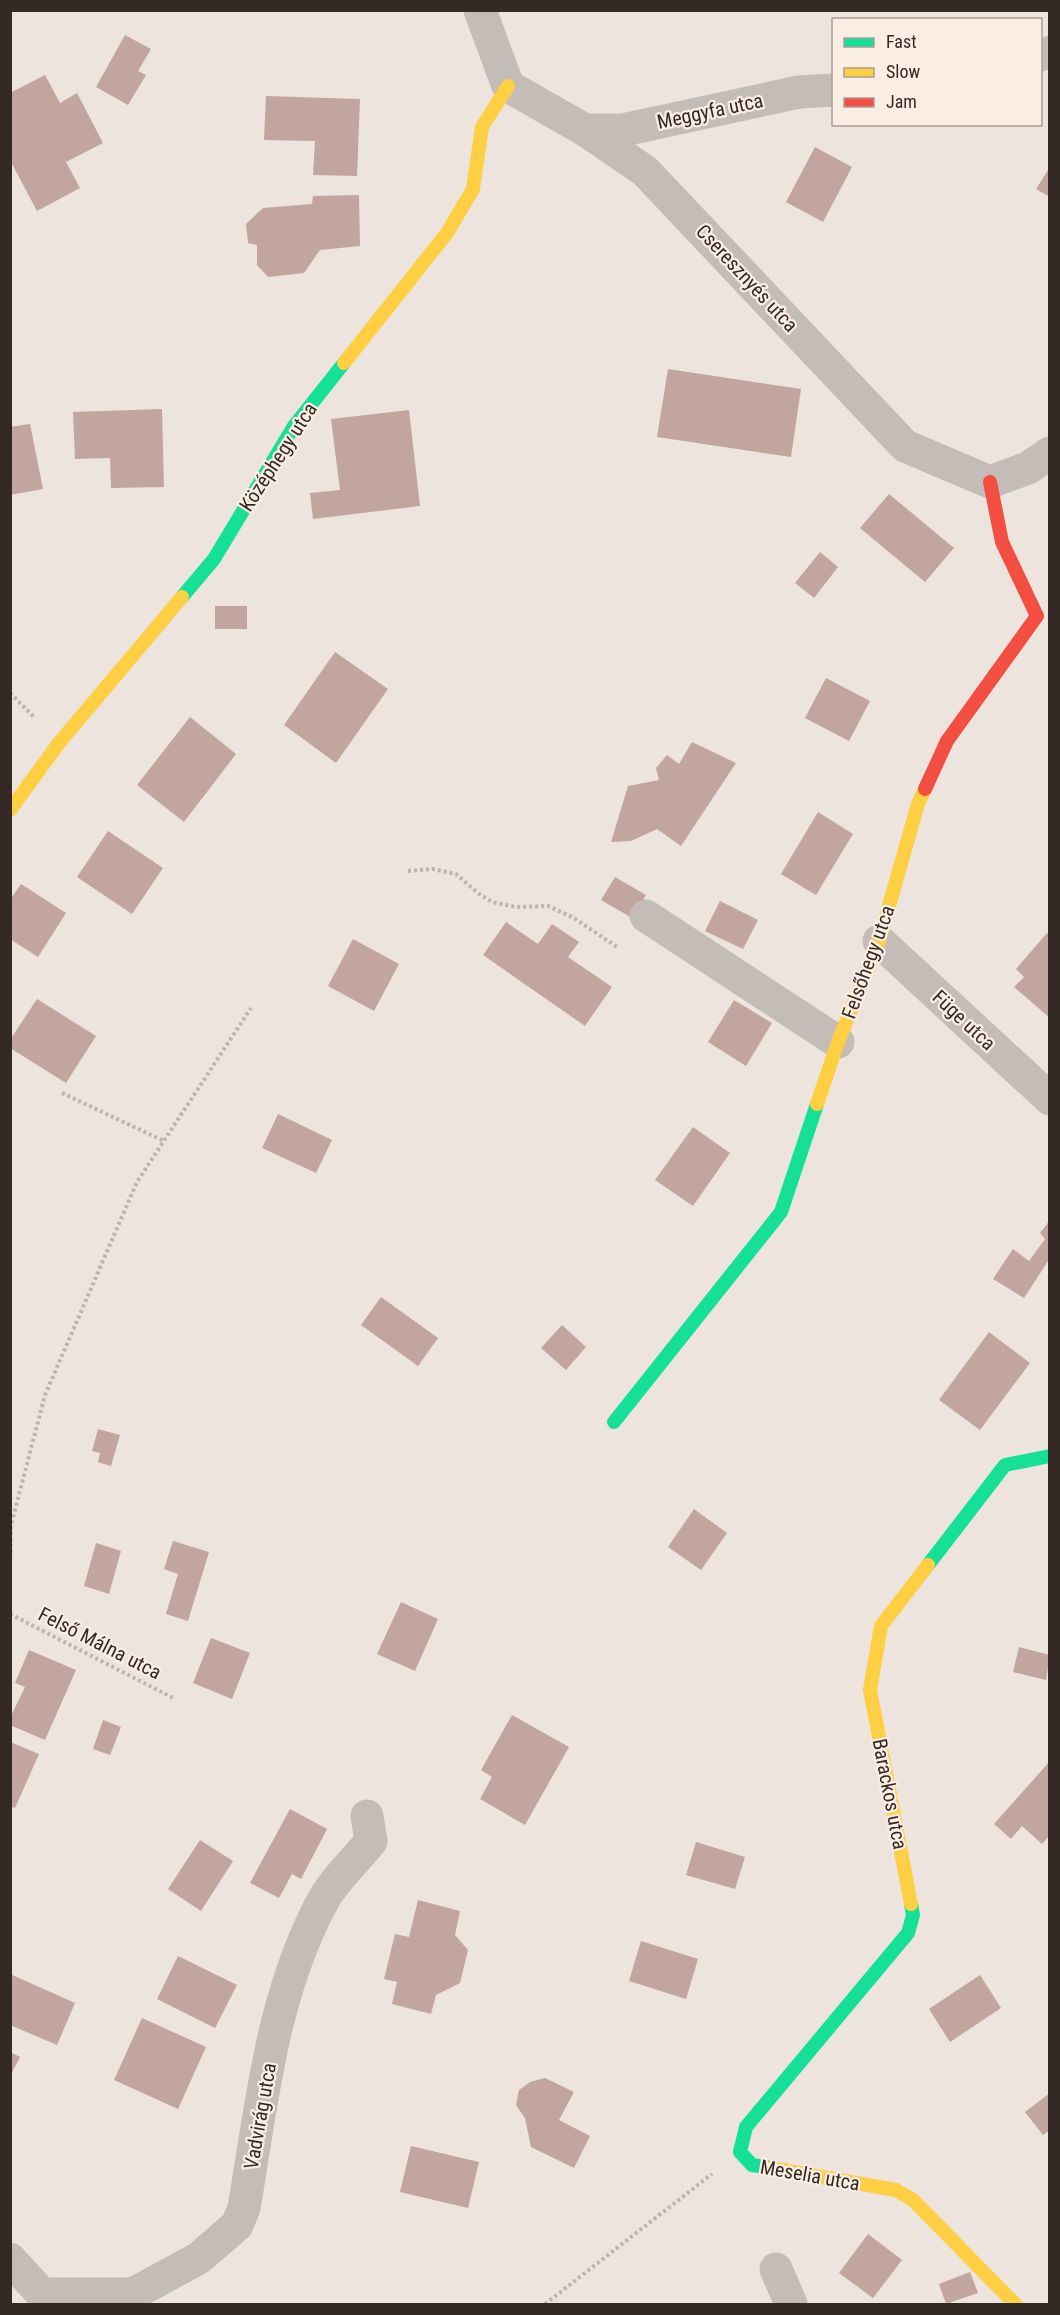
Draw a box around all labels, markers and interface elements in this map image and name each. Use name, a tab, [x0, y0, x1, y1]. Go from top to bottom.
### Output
legend	[832, 18, 1042, 126]
text: Fast	[886, 31, 917, 52]
text: Slow	[886, 61, 921, 82]
street label: Meggyfa utca	[655, 88, 765, 134]
text: Jam	[886, 91, 917, 112]
street label: Cseresznyés utca	[691, 219, 803, 337]
street label: Középhegy utca	[234, 398, 322, 516]
street label: Felsőhegy utca	[836, 902, 900, 1022]
street label: Füge utca	[928, 985, 1000, 1055]
street label: Felső Málna utca	[35, 1602, 165, 1684]
street label: Barackos utca	[868, 1737, 912, 1851]
street label: Vadvirág utca	[239, 2061, 281, 2171]
street label: Meselia utca	[758, 2154, 862, 2196]

